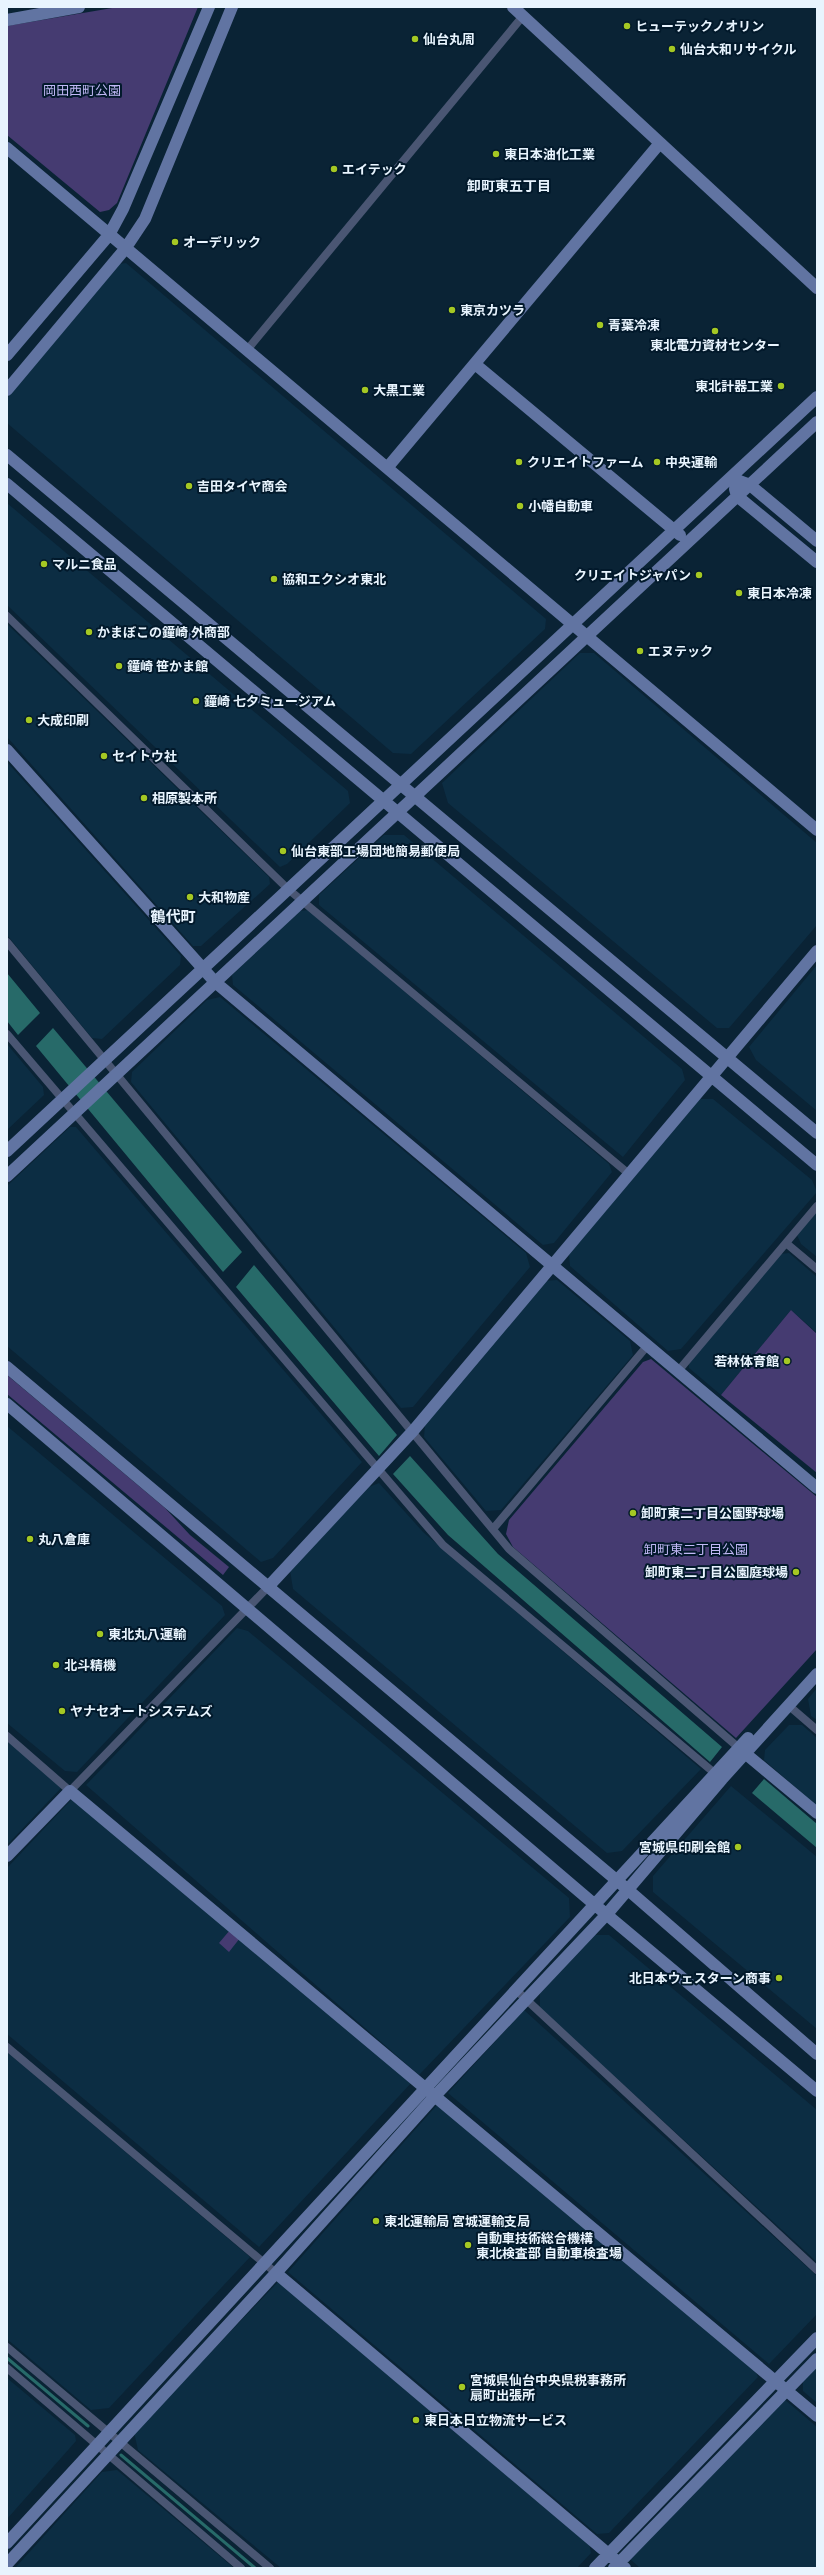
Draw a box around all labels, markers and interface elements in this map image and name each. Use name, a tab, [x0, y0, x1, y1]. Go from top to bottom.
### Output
place label: ヒューテックノオリン	[635, 18, 764, 35]
marker: ヒューテックノオリン	[622, 21, 632, 31]
place label: 仙台丸周	[423, 31, 475, 48]
marker: 仙台丸周	[410, 34, 420, 44]
place label: 仙台大和リサイクル	[680, 41, 796, 58]
marker: 仙台大和リサイクル	[667, 44, 677, 54]
park label: 岡田西町公園	[43, 82, 121, 99]
place label: 東日本油化工業	[504, 146, 595, 163]
marker: 東日本油化工業	[491, 149, 501, 159]
place label: エイテック	[342, 161, 407, 178]
marker: エイテック	[329, 164, 339, 174]
district label: 卸町東五丁目	[467, 177, 551, 195]
place label: オーデリック	[183, 234, 261, 251]
marker: オーデリック	[170, 237, 180, 247]
place label: 東京カツラ	[460, 302, 525, 319]
marker: 東京カツラ	[447, 305, 457, 315]
place label: 青葉冷凍	[608, 317, 660, 334]
marker: 青葉冷凍	[595, 320, 605, 330]
marker: 東北電力資材センター	[710, 326, 720, 336]
place label: 東北電力資材センター	[650, 337, 780, 354]
place label: 東北計器工業	[695, 378, 773, 395]
marker: 東北計器工業	[776, 381, 786, 391]
place label: 大黒工業	[373, 382, 425, 399]
marker: 大黒工業	[360, 385, 370, 395]
place label: クリエイトファーム	[527, 454, 644, 471]
place label: 中央運輸	[665, 454, 718, 471]
marker: クリエイトファーム	[514, 457, 524, 467]
marker: 中央運輸	[652, 457, 662, 467]
place label: 吉田タイヤ商会	[197, 478, 288, 495]
marker: 吉田タイヤ商会	[184, 481, 194, 491]
place label: 小幡自動車	[528, 498, 593, 515]
marker: 小幡自動車	[515, 501, 525, 511]
place label: マルニ食品	[52, 556, 117, 573]
marker: マルニ食品	[39, 559, 49, 569]
place label: クリエイトジャパン	[574, 567, 691, 584]
marker: クリエイトジャパン	[694, 570, 704, 580]
place label: 協和エクシオ東北	[282, 571, 386, 588]
marker: 協和エクシオ東北	[269, 574, 279, 584]
place label: 東日本冷凍	[747, 585, 812, 602]
marker: 東日本冷凍	[734, 588, 744, 598]
place label: かまぼこの鐘崎 外商部	[97, 624, 230, 641]
marker: かまぼこの鐘崎 外商部	[84, 627, 94, 637]
place label: エヌテック	[648, 643, 713, 660]
marker: エヌテック	[635, 646, 645, 656]
place label: 鐘崎 笹かま館	[127, 658, 208, 675]
marker: 鐘崎 笹かま館	[114, 661, 124, 671]
place label: 鐘崎 七夕ミュージアム	[204, 693, 336, 710]
marker: 鐘崎 七夕ミュージアム	[191, 696, 201, 706]
place label: 大成印刷	[37, 712, 89, 729]
marker: 大成印刷	[24, 715, 34, 725]
place label: セイトウ社	[112, 748, 177, 765]
marker: セイトウ社	[99, 751, 109, 761]
place label: 相原製本所	[152, 790, 217, 807]
marker: 相原製本所	[139, 793, 149, 803]
place label: 仙台東部工場団地簡易郵便局	[291, 843, 460, 860]
marker: 仙台東部工場団地簡易郵便局	[278, 846, 288, 856]
place label: 大和物産	[198, 889, 250, 906]
marker: 大和物産	[185, 892, 195, 902]
district label: 鶴代町	[150, 907, 196, 926]
place label: 若林体育館	[714, 1353, 779, 1370]
marker: 若林体育館	[782, 1356, 792, 1366]
place label: 卸町東二丁目公園野球場	[641, 1505, 784, 1522]
marker: 卸町東二丁目公園野球場	[628, 1508, 638, 1518]
place label: 丸八倉庫	[38, 1531, 90, 1548]
marker: 丸八倉庫	[25, 1534, 35, 1544]
park label: 卸町東二丁目公園	[643, 1541, 748, 1558]
place label: 卸町東二丁目公園庭球場	[645, 1564, 788, 1581]
marker: 卸町東二丁目公園庭球場	[791, 1567, 801, 1577]
place label: 東北丸八運輸	[108, 1626, 187, 1643]
marker: 東北丸八運輸	[95, 1629, 105, 1639]
place label: 北斗精機	[64, 1657, 116, 1674]
marker: 北斗精機	[51, 1660, 61, 1670]
place label: ヤナセオートシステムズ	[70, 1703, 213, 1720]
marker: ヤナセオートシステムズ	[57, 1706, 67, 1716]
place label: 宮城県印刷会館	[639, 1839, 730, 1856]
marker: 宮城県印刷会館	[733, 1842, 743, 1852]
place label: 北日本ウェスターン商事	[629, 1970, 771, 1987]
marker: 北日本ウェスターン商事	[774, 1973, 784, 1983]
place label: 東北運輸局 宮城運輸支局	[384, 2213, 530, 2230]
marker: 東北運輸局 宮城運輸支局	[371, 2216, 381, 2226]
place label: 自動車技術総合機構 東北検査部 自動車検査場	[476, 2230, 622, 2262]
marker: 自動車技術総合機構 東北検査部 自動車検査場	[463, 2240, 473, 2250]
place label: 宮城県仙台中央県税事務所 扇町出張所	[470, 2372, 626, 2404]
marker: 宮城県仙台中央県税事務所 扇町出張所	[457, 2382, 467, 2392]
place label: 東日本日立物流サービス	[424, 2412, 567, 2429]
marker: 東日本日立物流サービス	[411, 2415, 421, 2425]

